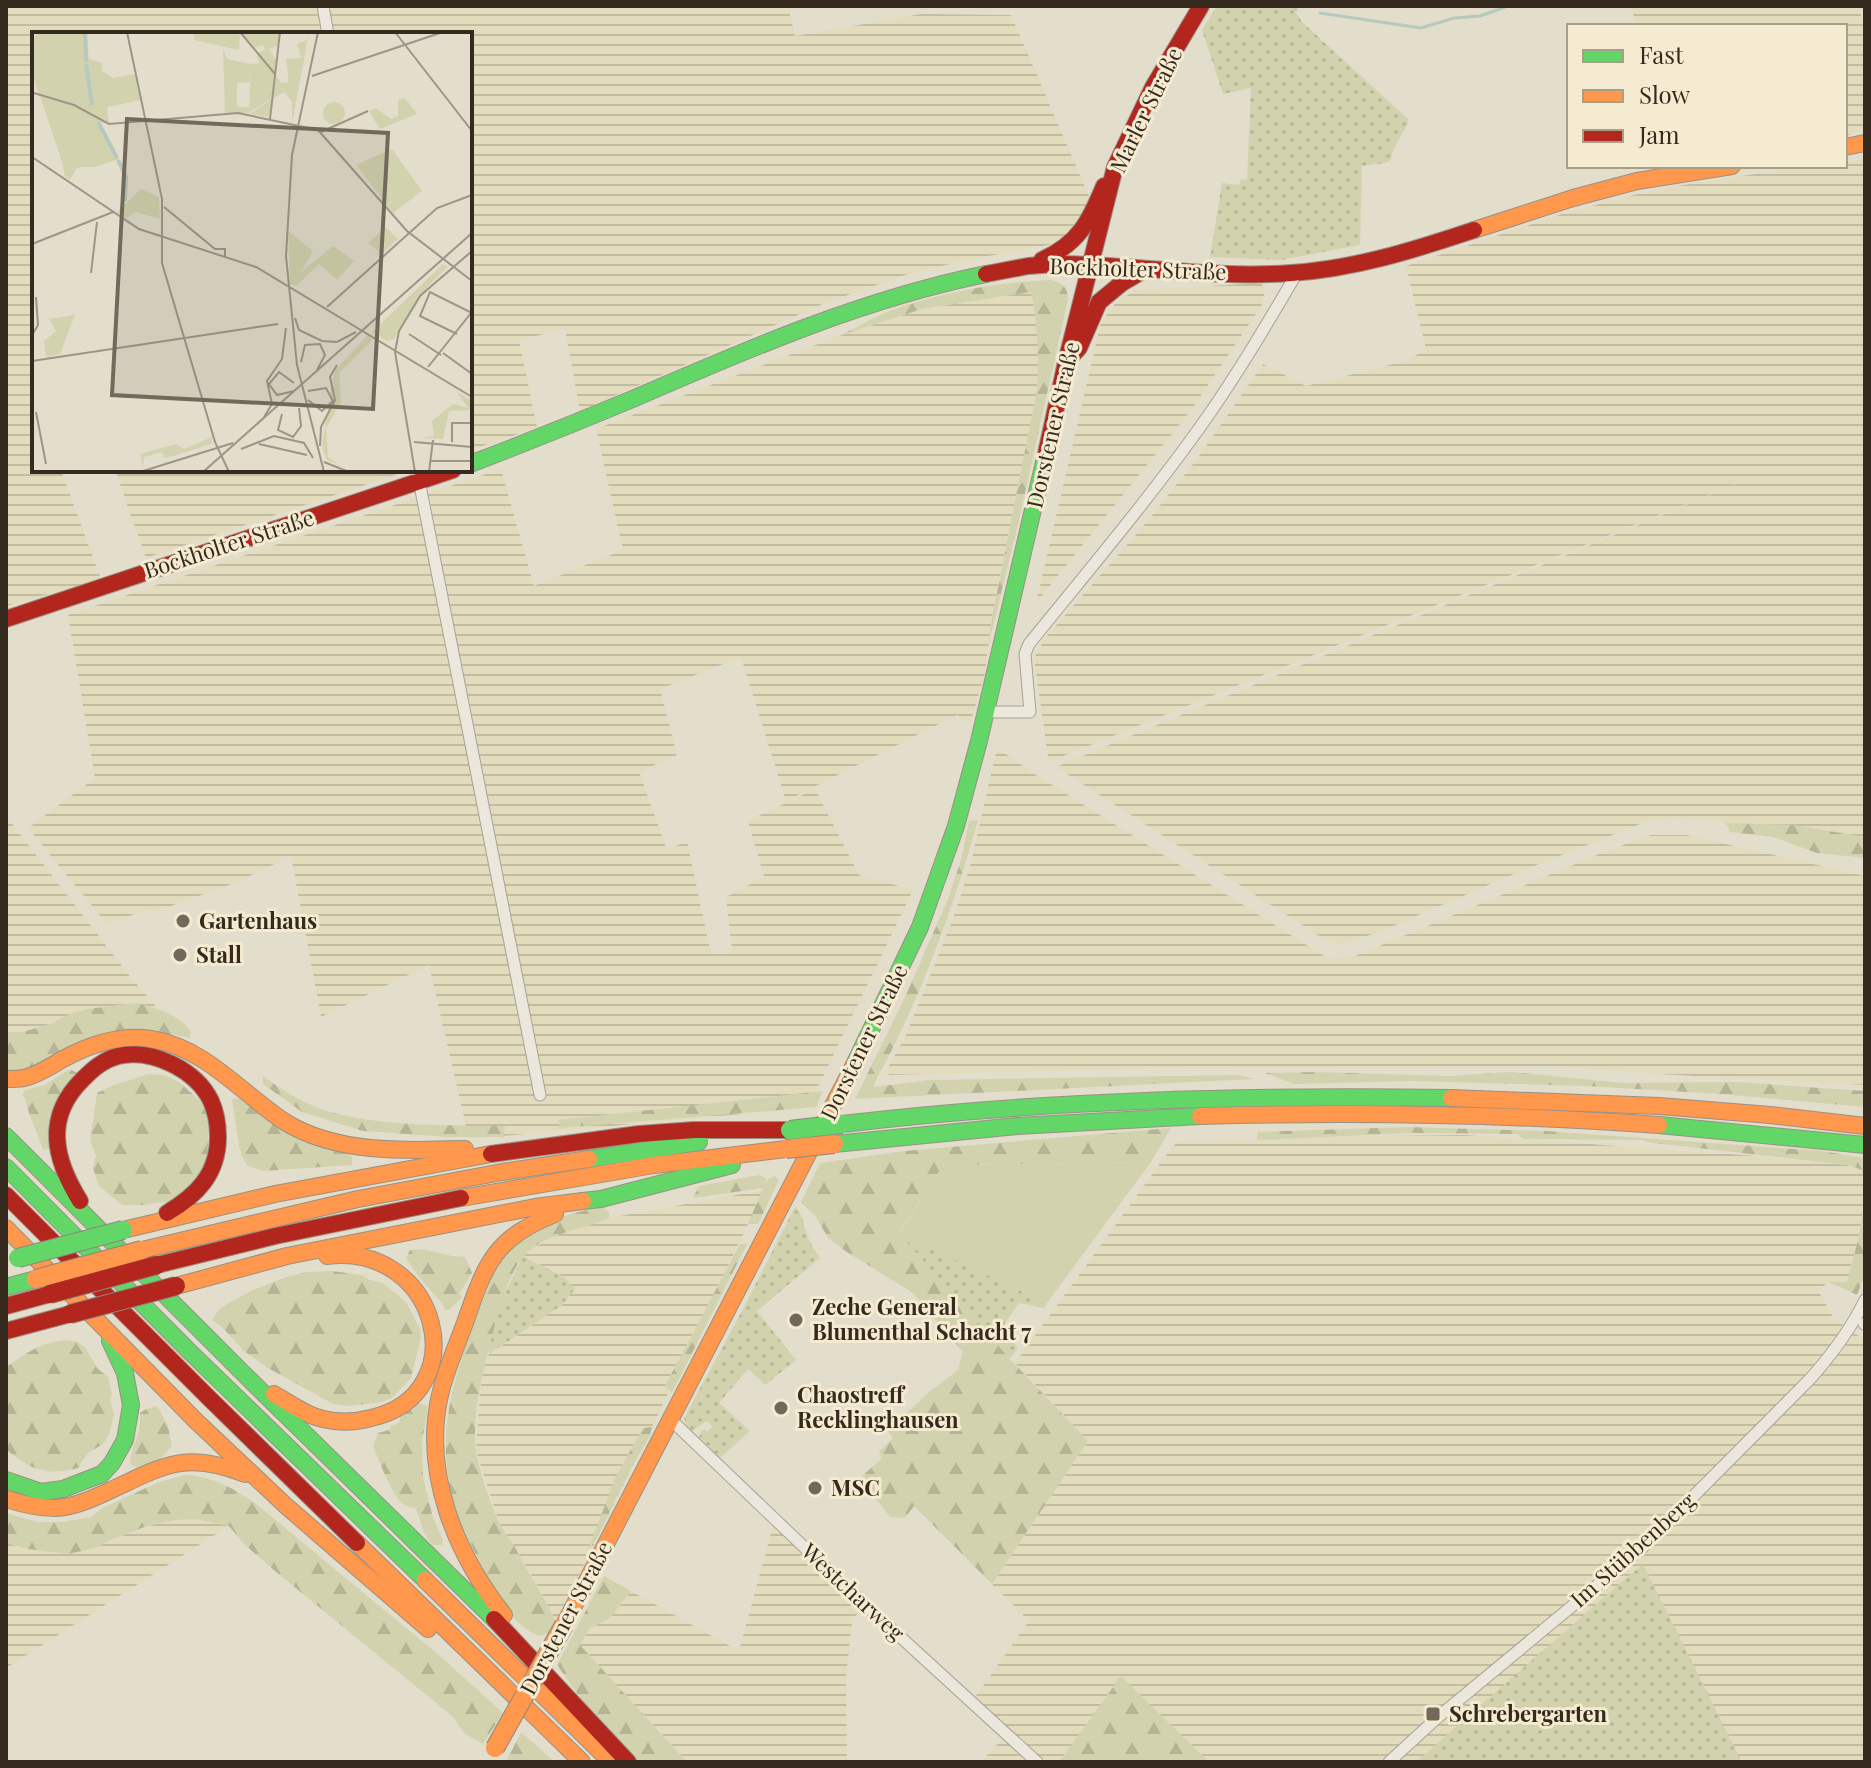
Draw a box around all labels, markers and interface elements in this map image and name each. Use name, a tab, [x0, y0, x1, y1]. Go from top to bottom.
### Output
legend	[1567, 24, 1847, 168]
inset map	[32, 32, 472, 472]
text: Fast	[1639, 38, 1684, 70]
street label: Marler Straße	[1102, 42, 1188, 177]
text: Slow	[1639, 78, 1691, 110]
text: Jam	[1638, 118, 1680, 150]
street label: Bockholter Straße	[1049, 250, 1227, 286]
street label: Dorstener Straße	[1018, 339, 1086, 511]
street label: Bockholter Straße	[140, 501, 318, 585]
place label: Gartenhaus	[199, 905, 317, 935]
marker: Gartenhaus	[174, 912, 192, 930]
place label: Stall	[196, 939, 242, 969]
marker: Stall	[171, 946, 189, 964]
street label: Dorstener Straße	[812, 959, 914, 1125]
place label: Zeche General Blumenthal Schacht 7	[812, 1291, 1031, 1346]
marker: Zeche General Blumenthal Schacht 7	[787, 1311, 805, 1329]
place label: Chaostreff Recklinghausen	[797, 1379, 959, 1434]
marker: Chaostreff Recklinghausen	[772, 1399, 790, 1417]
place label: MSC	[831, 1472, 880, 1502]
marker: MSC	[806, 1479, 824, 1497]
street label: Im Stübbenberg	[1563, 1485, 1702, 1614]
street label: Dorstener Straße	[512, 1535, 618, 1700]
street label: Westcharweg	[795, 1535, 912, 1647]
place label: Schrebergarten	[1449, 1698, 1608, 1728]
marker: Schrebergarten	[1424, 1705, 1442, 1723]

